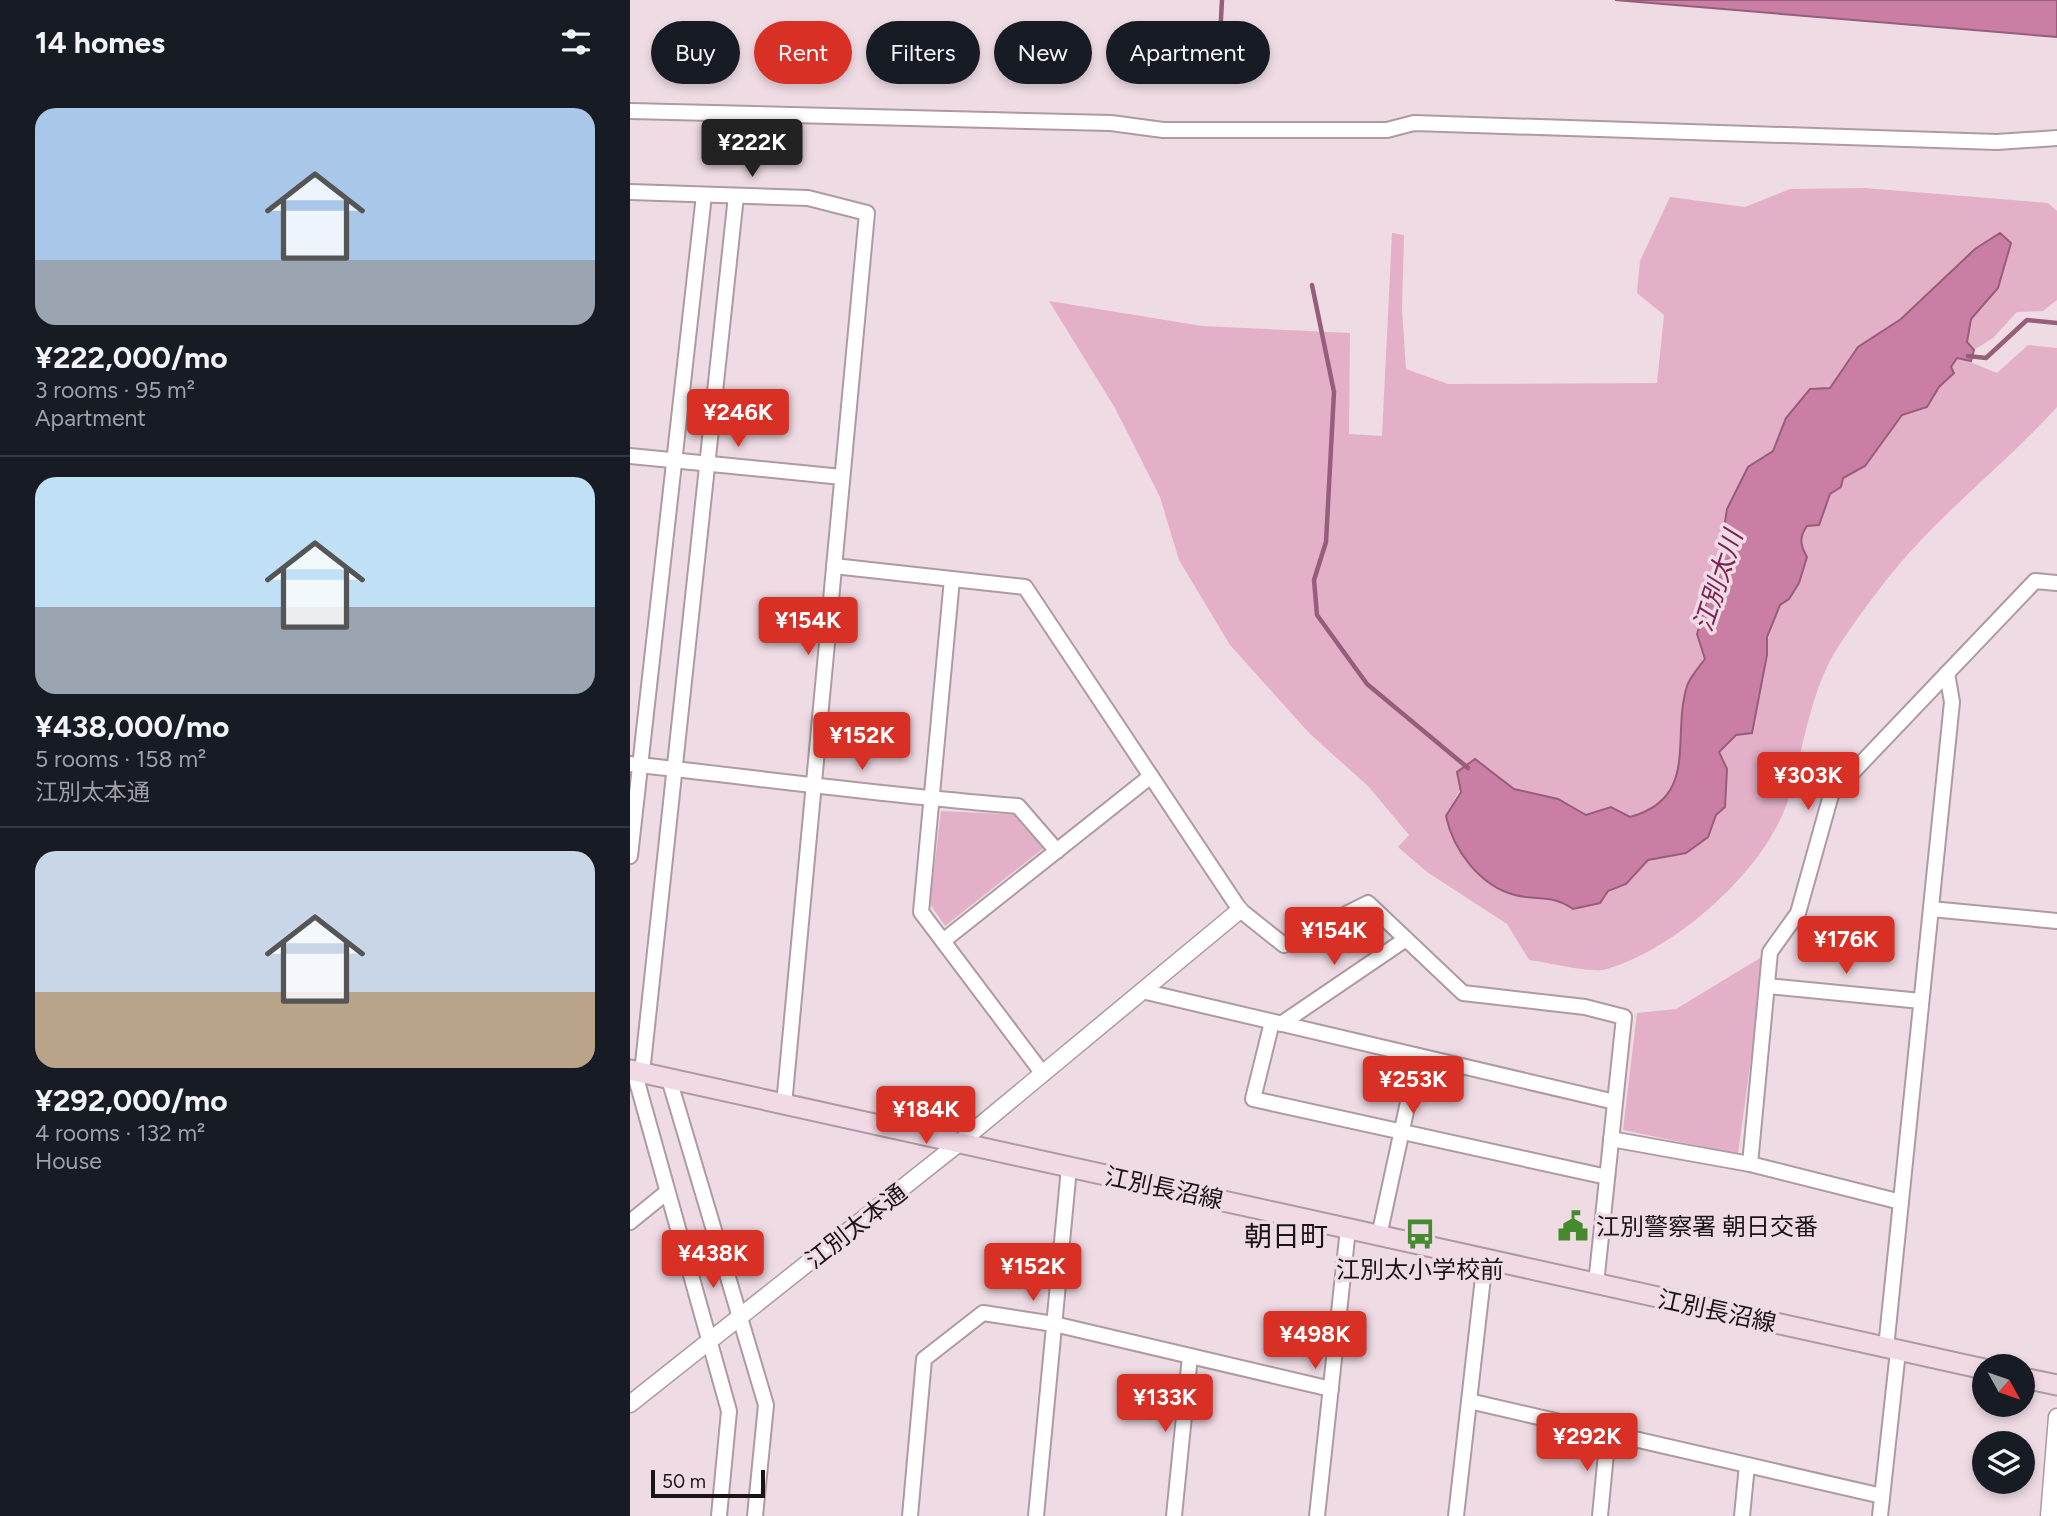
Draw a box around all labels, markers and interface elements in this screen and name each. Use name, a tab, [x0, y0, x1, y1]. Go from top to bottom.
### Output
chip: Buy	[651, 21, 740, 84]
chip: Rent	[754, 21, 852, 84]
chip: Filters	[866, 21, 980, 84]
chip: New	[994, 21, 1092, 84]
chip: Apartment	[1106, 21, 1270, 84]
icon: filters	[557, 23, 595, 61]
text: 14 homes	[35, 24, 165, 61]
pin: ¥222K	[703, 120, 801, 179]
text: ¥222K	[718, 128, 786, 156]
icon: home	[252, 153, 378, 279]
text: ¥222,000/mo	[35, 339, 228, 376]
text: 3 rooms · 95 m²	[35, 376, 195, 404]
pin: ¥246K	[689, 390, 787, 449]
text: ¥246K	[703, 398, 773, 426]
text: Apartment	[35, 404, 146, 432]
icon: home	[252, 522, 378, 648]
water label: 江別太川	[1687, 524, 1750, 635]
pin: ¥154K	[759, 598, 857, 657]
text: ¥154K	[775, 606, 841, 634]
text: ¥438,000/mo	[35, 708, 230, 745]
pin: ¥152K	[813, 712, 911, 772]
text: ¥152K	[829, 721, 895, 749]
text: 5 rooms · 158 m²	[35, 745, 206, 773]
pin: ¥303K	[1759, 752, 1857, 812]
text: ¥303K	[1773, 761, 1843, 789]
text: 江別太本通	[35, 778, 150, 806]
icon: home	[252, 896, 378, 1022]
pin: ¥154K	[1285, 908, 1383, 967]
text: ¥154K	[1301, 916, 1367, 944]
pin: ¥176K	[1797, 916, 1895, 976]
text: ¥176K	[1814, 925, 1878, 953]
pin: ¥253K	[1364, 1056, 1462, 1116]
text: ¥253K	[1379, 1065, 1447, 1093]
text: ¥292,000/mo	[35, 1082, 228, 1119]
pin: ¥184K	[877, 1086, 975, 1146]
text: ¥184K	[892, 1095, 960, 1123]
text: 4 rooms · 132 m²	[35, 1119, 205, 1147]
text: House	[35, 1147, 102, 1175]
street label: 江別長沼線	[1102, 1161, 1226, 1215]
street label: 江別太本通	[800, 1178, 912, 1274]
public building icon: 江別警察署 朝日交番	[1556, 1209, 1590, 1243]
place label: 江別警察署 朝日交番	[1596, 1212, 1818, 1241]
bus stop icon: 江別太小学校前	[1403, 1217, 1437, 1251]
district label: 朝日町	[1244, 1219, 1328, 1253]
pin: ¥438K	[664, 1230, 762, 1290]
text: ¥438K	[678, 1239, 748, 1267]
pin: ¥152K	[984, 1244, 1082, 1303]
text: ¥152K	[1000, 1252, 1066, 1280]
place label: 江別太小学校前	[1336, 1255, 1504, 1284]
street label: 江別長沼線	[1655, 1284, 1779, 1338]
pin: ¥498K	[1266, 1312, 1364, 1371]
text: ¥498K	[1279, 1320, 1351, 1348]
north arrow	[1972, 1354, 2035, 1418]
map controls	[1972, 1354, 2035, 1494]
pin: ¥133K	[1116, 1374, 1214, 1434]
text: ¥133K	[1133, 1383, 1197, 1411]
pin: ¥292K	[1538, 1414, 1636, 1473]
text: ¥292K	[1552, 1422, 1622, 1450]
button: layers	[1972, 1431, 2035, 1494]
scale bar	[651, 1467, 765, 1499]
text: 50 m	[662, 1470, 706, 1493]

